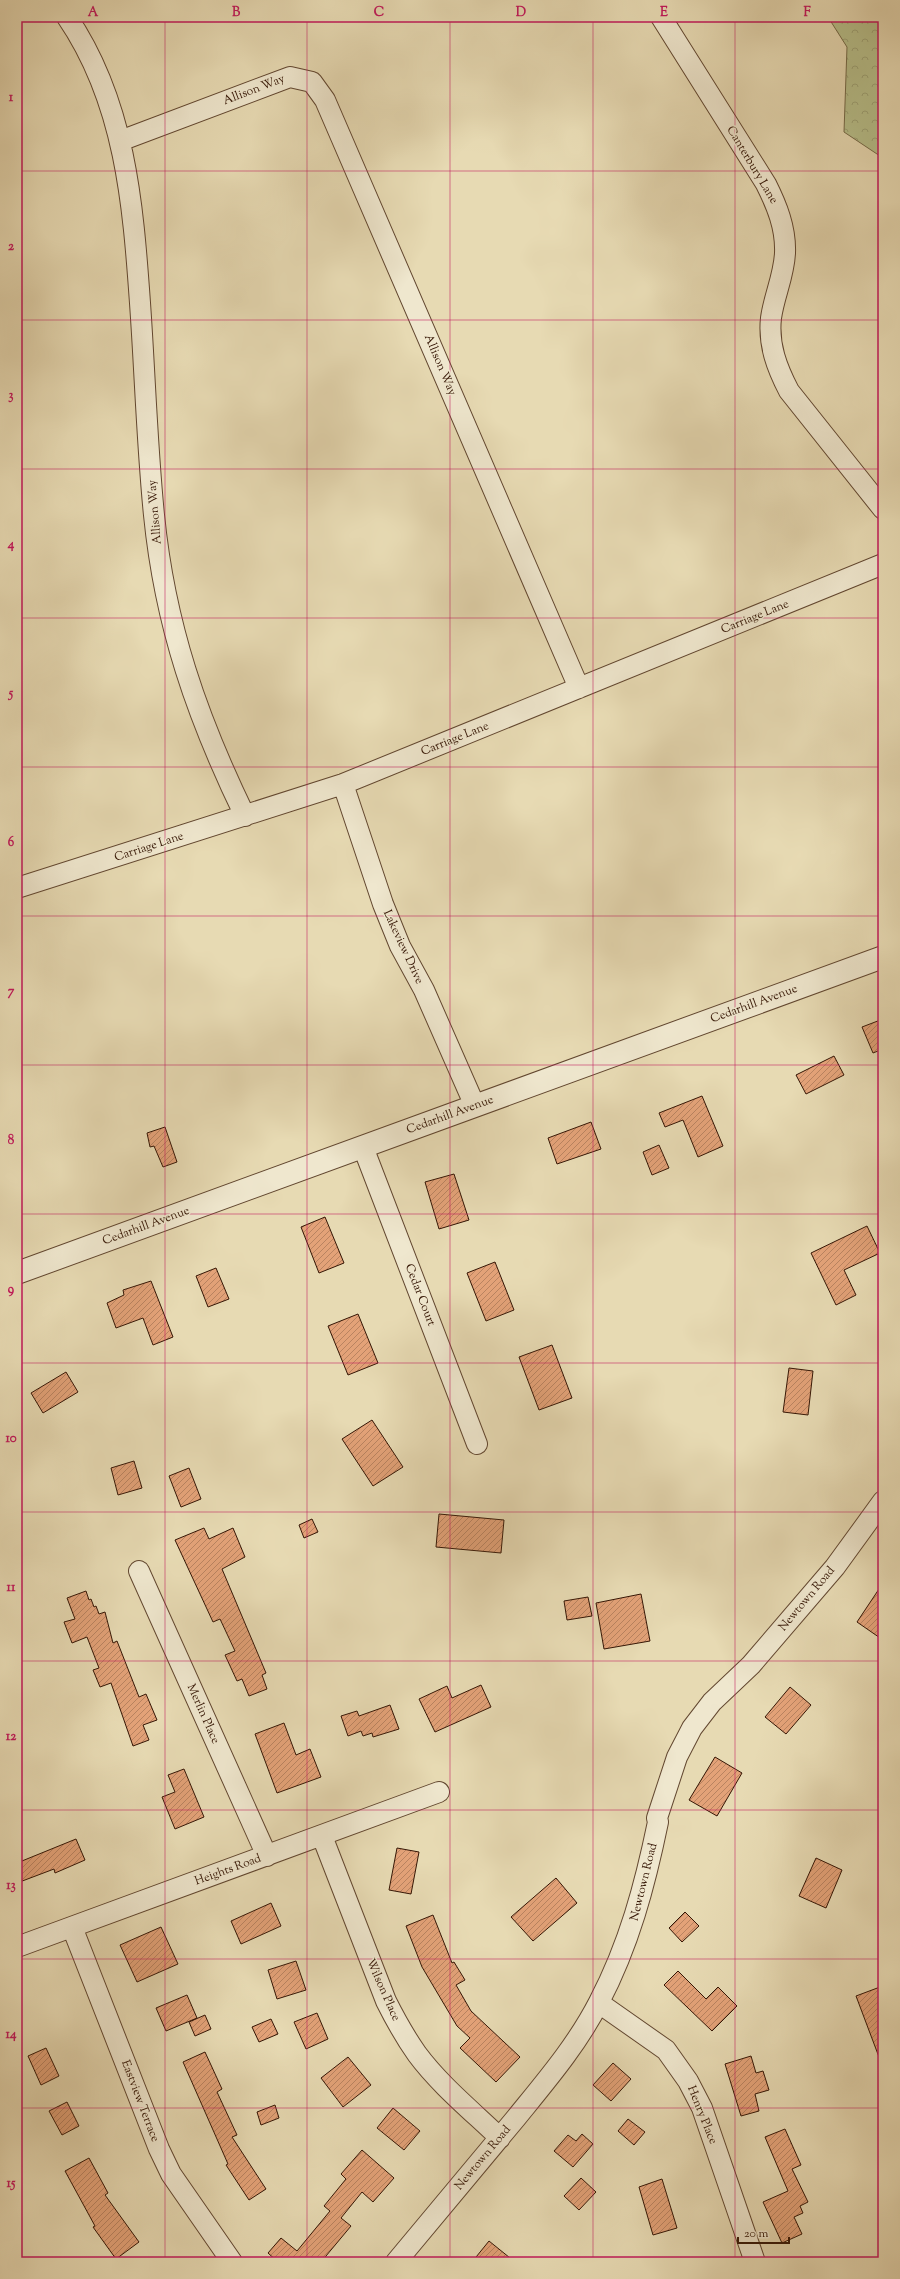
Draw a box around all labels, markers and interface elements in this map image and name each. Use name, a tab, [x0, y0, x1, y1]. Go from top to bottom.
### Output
text: A	[88, 4, 99, 22]
text: B	[232, 4, 241, 22]
text: C	[374, 4, 384, 22]
text: D	[516, 4, 526, 22]
text: E	[660, 4, 668, 22]
text: F	[803, 4, 811, 22]
street label: Allison Way	[221, 70, 287, 110]
text: 1	[9, 89, 14, 107]
street label: Canterbury Lane	[722, 123, 783, 208]
text: 2	[8, 238, 15, 256]
street label: Allison Way	[419, 332, 461, 398]
text: 3	[8, 387, 14, 405]
street label: Allison Way	[143, 479, 167, 545]
text: 4	[7, 536, 15, 554]
street label: Carriage Lane	[718, 595, 792, 639]
text: 5	[8, 685, 14, 703]
street label: Carriage Lane	[418, 717, 492, 761]
street label: Carriage Lane	[112, 827, 186, 867]
text: 6	[8, 834, 15, 852]
street label: Lakeview Drive	[378, 907, 428, 987]
street label: Cedarhill Avenue	[708, 980, 800, 1028]
text: 7	[8, 983, 15, 1001]
street label: Cedarhill Avenue	[404, 1091, 496, 1139]
text: 8	[8, 1132, 15, 1150]
street label: Cedarhill Avenue	[100, 1202, 192, 1250]
street label: Cedar Court	[400, 1261, 440, 1329]
text: 9	[8, 1281, 15, 1299]
text: 10	[5, 1430, 17, 1448]
street label: Newtown Road	[774, 1563, 840, 1635]
text: 11	[7, 1579, 16, 1597]
street label: Merlin Place	[182, 1681, 224, 1747]
text: 12	[6, 1728, 17, 1746]
street label: Newtown Road	[626, 1841, 662, 1923]
street label: Heights Road	[192, 1850, 264, 1890]
text: 13	[6, 1877, 16, 1895]
street label: Wilson Place	[361, 1956, 405, 2025]
text: 14	[6, 2026, 17, 2044]
street label: Eastview Terrace	[116, 2057, 164, 2145]
street label: Henry Place	[682, 2083, 722, 2147]
street label: Newtown Road	[450, 2122, 516, 2194]
text: 15	[7, 2175, 16, 2193]
scale bar	[738, 2219, 789, 2245]
text: 20 m	[744, 2225, 769, 2243]

